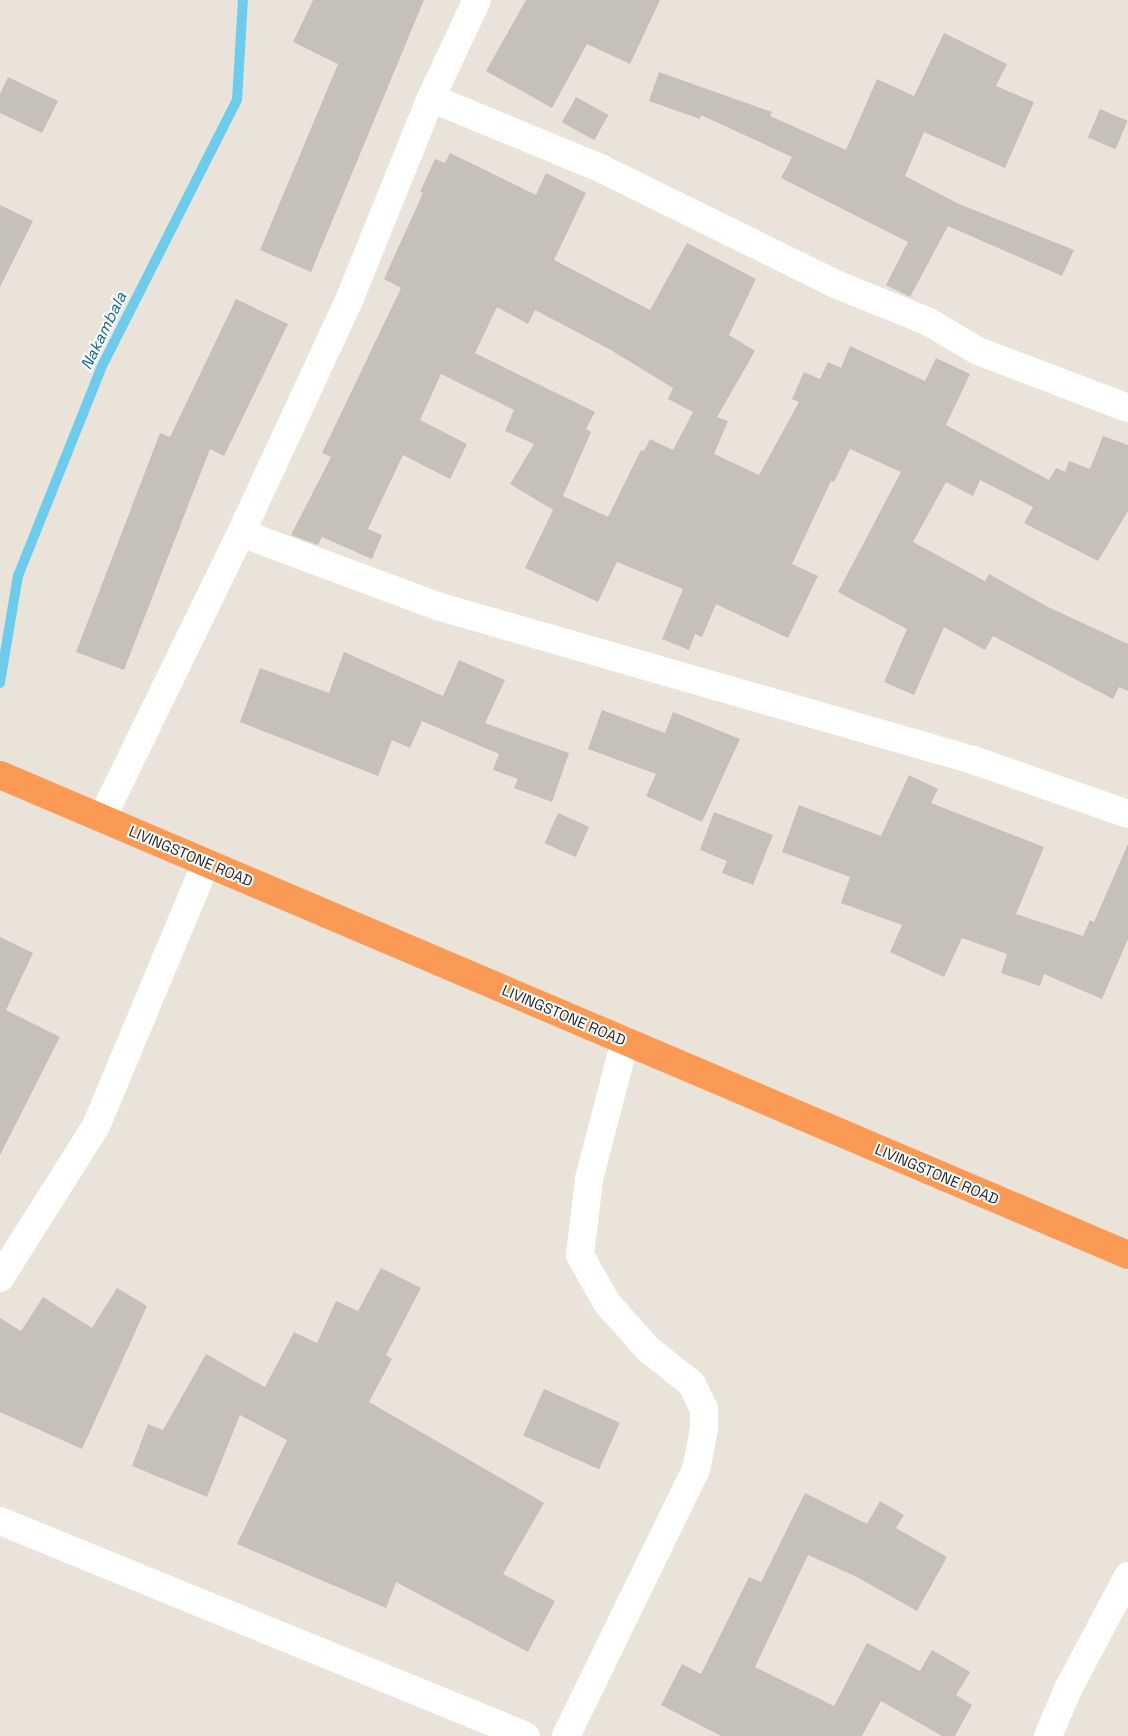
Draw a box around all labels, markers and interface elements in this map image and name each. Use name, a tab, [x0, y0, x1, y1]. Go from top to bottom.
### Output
water label: Nakambala	[77, 289, 131, 373]
street label: LIVINGSTONE ROAD	[126, 822, 256, 890]
street label: LIVINGSTONE ROAD	[499, 981, 629, 1049]
street label: LIVINGSTONE ROAD	[872, 1140, 1002, 1208]

